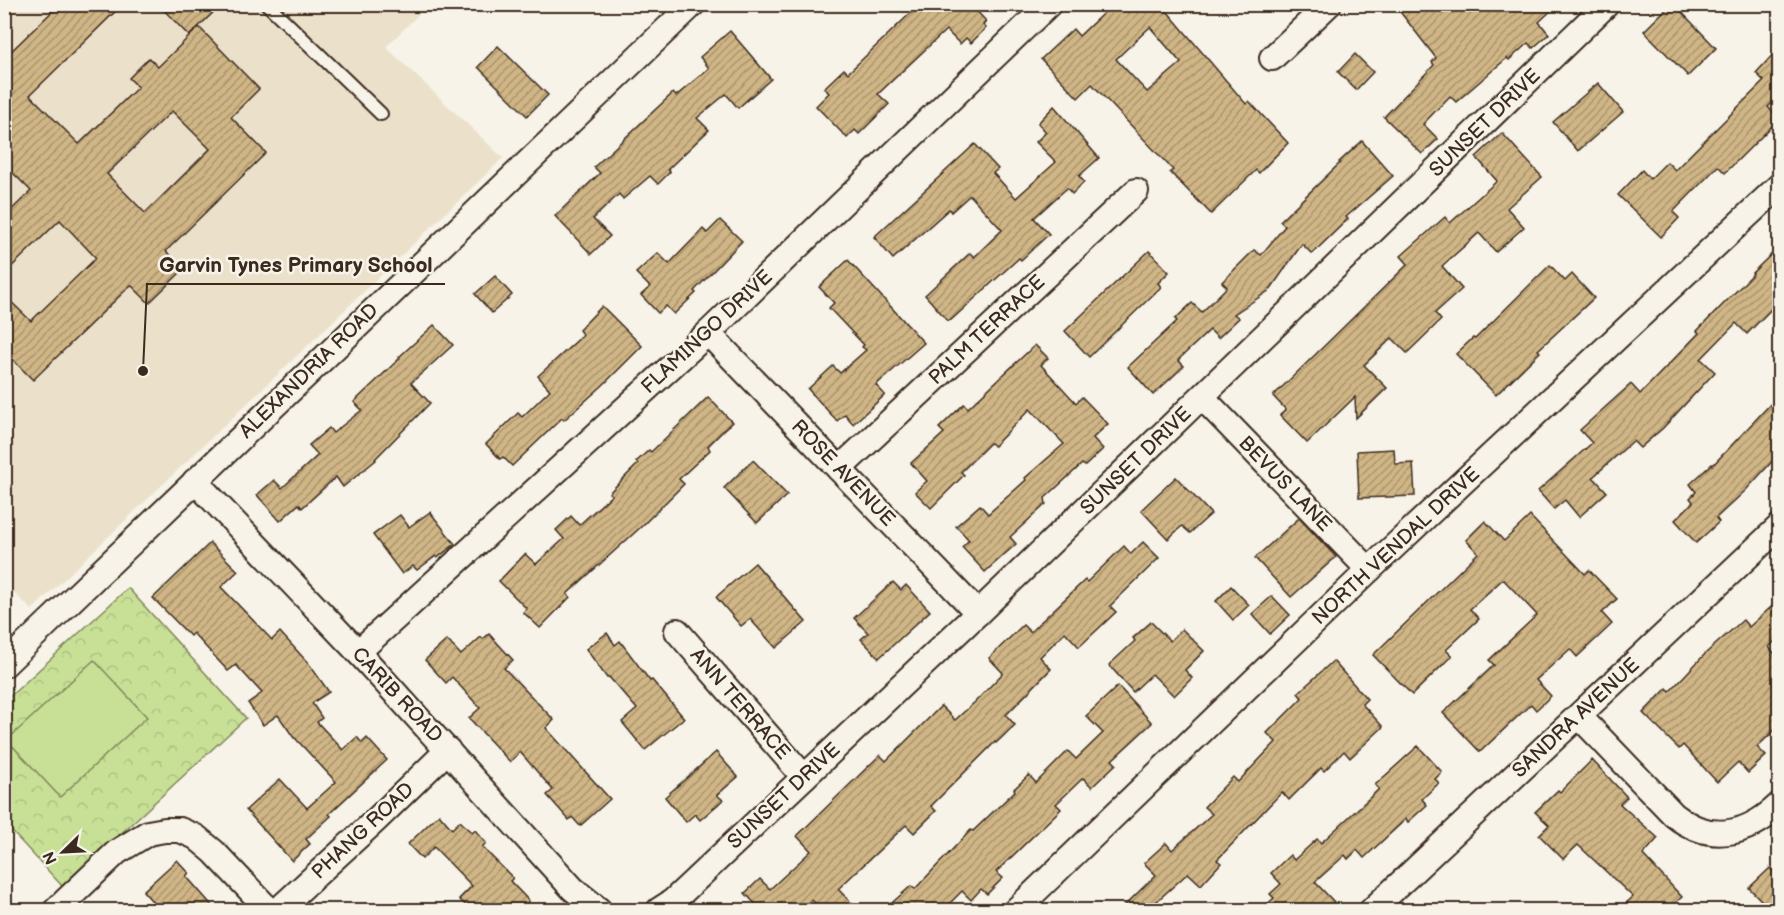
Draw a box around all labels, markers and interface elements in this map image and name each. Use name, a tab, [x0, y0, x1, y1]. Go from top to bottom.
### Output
street label: SUNSET DRIVE	[1425, 64, 1545, 182]
callout: Garvin Tynes Primary School	[147, 245, 445, 284]
text: Garvin Tynes Primary School	[159, 253, 433, 278]
street label: FLAMINGO DRIVE	[637, 265, 777, 399]
street label: PALM TERRACE	[924, 270, 1050, 390]
street label: ALEXANDRIA ROAD	[235, 299, 383, 443]
street label: SUNSET DRIVE	[1076, 402, 1196, 520]
street label: ROSE AVENUE	[786, 415, 900, 531]
street label: BEVUS LANE	[1234, 431, 1336, 537]
street label: NORTH VENDAL DRIVE	[1307, 462, 1485, 630]
street label: CARIB ROAD	[347, 642, 447, 748]
street label: ANN TERRACE	[685, 643, 795, 765]
street label: SANDRA AVENUE	[1508, 653, 1644, 783]
street label: SUNSET DRIVE	[723, 738, 845, 854]
street label: PHANG ROAD	[307, 778, 419, 884]
north arrow	[33, 822, 93, 882]
text: N	[40, 848, 62, 867]

